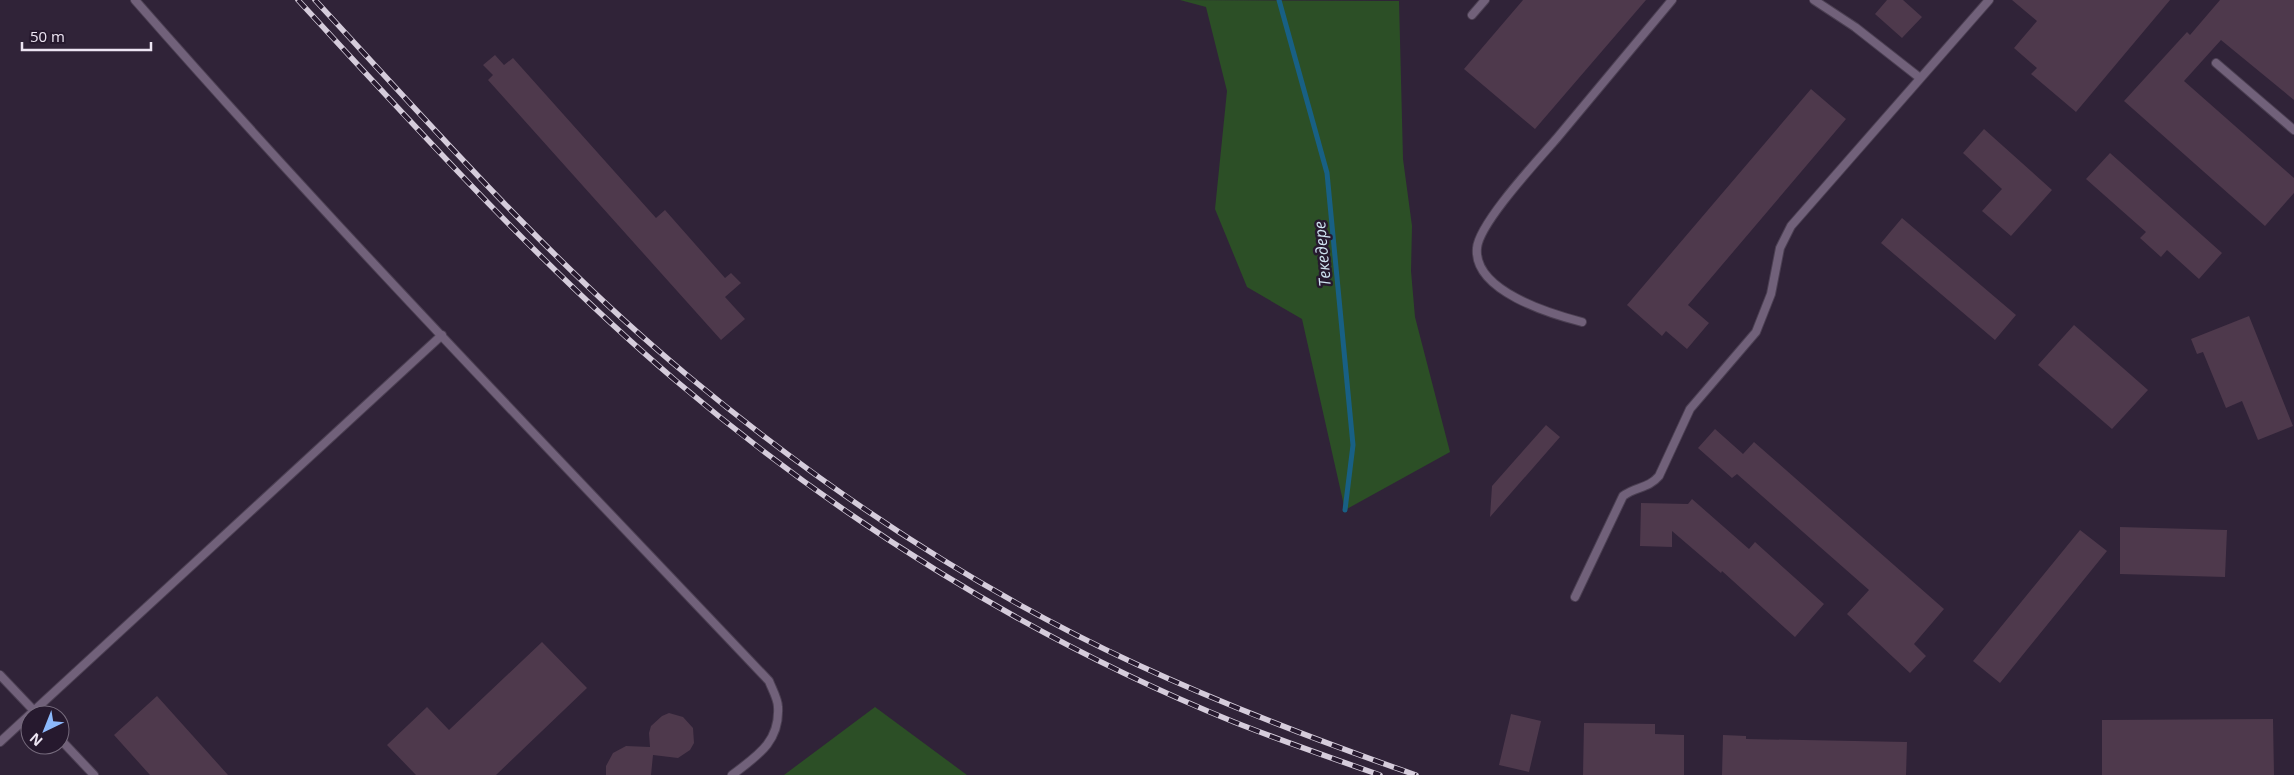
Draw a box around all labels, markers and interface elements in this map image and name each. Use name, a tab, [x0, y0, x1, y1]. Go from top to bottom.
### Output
scale bar	[22, 20, 151, 52]
text: 50 m	[30, 26, 65, 46]
water label: Текедере	[1308, 220, 1336, 288]
north arrow	[20, 705, 70, 755]
text: N	[25, 729, 46, 751]

